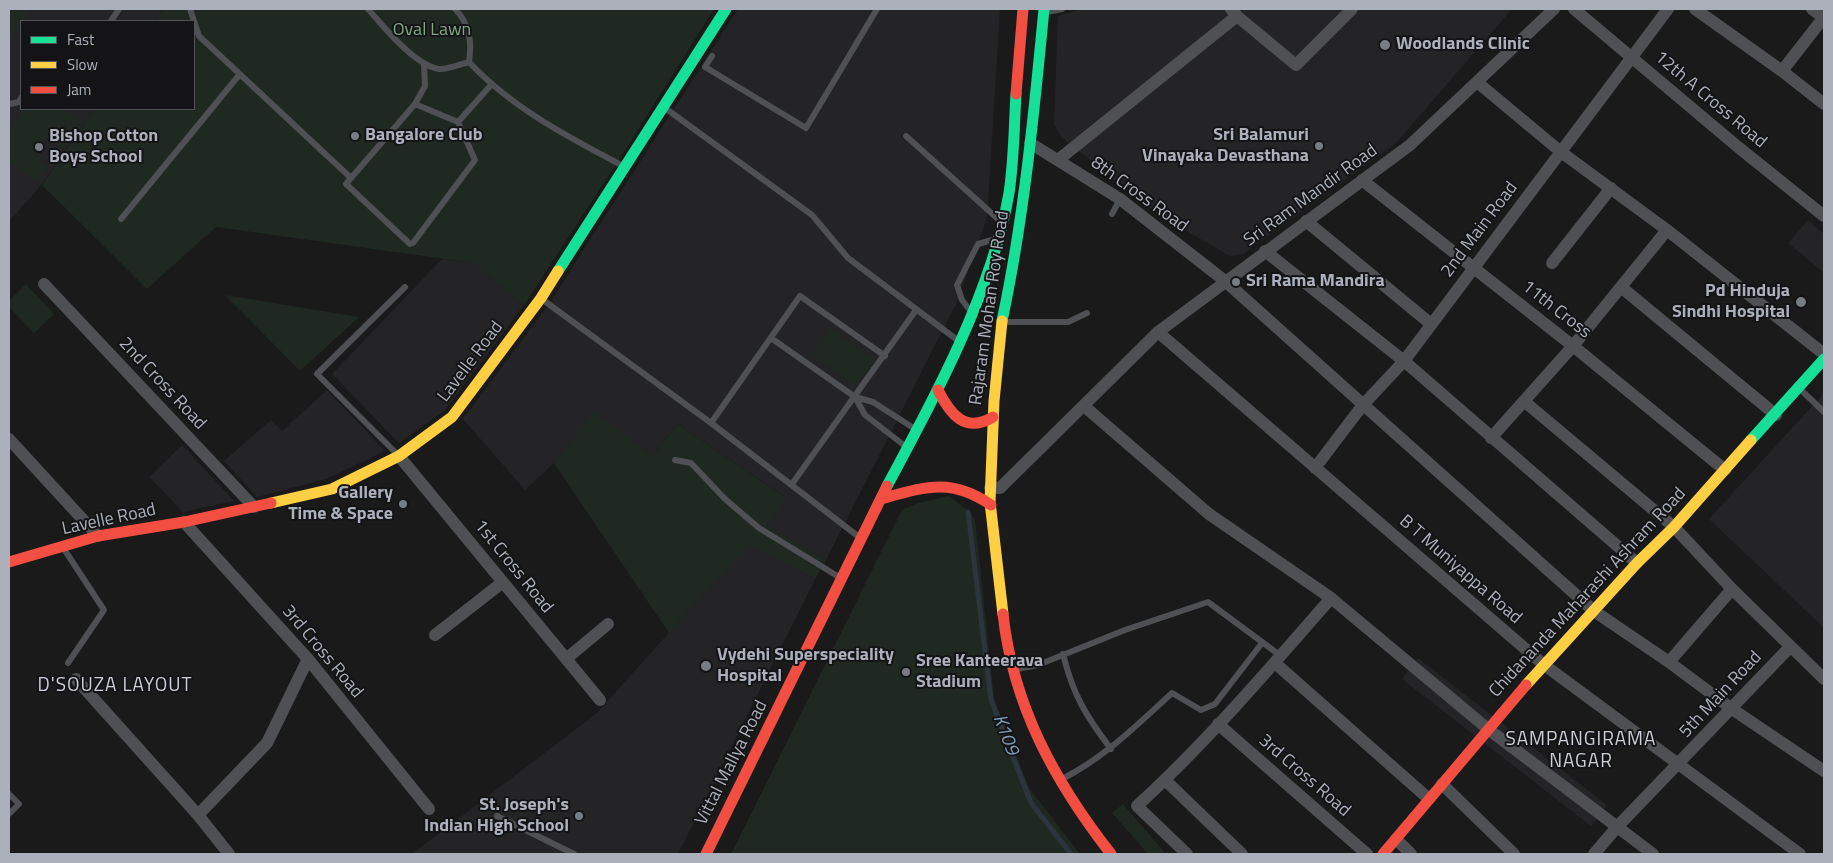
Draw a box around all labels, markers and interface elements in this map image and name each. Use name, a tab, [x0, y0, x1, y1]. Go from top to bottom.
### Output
legend	[20, 20, 195, 110]
park label: Oval Lawn	[393, 20, 471, 42]
text: Fast	[67, 28, 94, 51]
place label: Woodlands Clinic	[1396, 34, 1530, 56]
marker: Woodlands Clinic	[1378, 38, 1392, 52]
street label: 12th A Cross Road	[1650, 47, 1770, 153]
text: Slow	[67, 53, 98, 76]
text: Jam	[67, 78, 91, 101]
place label: Bangalore Club	[365, 125, 483, 147]
place label: Sri Balamuri Vinayaka Devasthana	[1142, 125, 1309, 168]
place label: Bishop Cotton Boys School	[49, 126, 158, 168]
marker: Bangalore Club	[349, 130, 361, 142]
street label: Sri Ram Mandir Road	[1240, 140, 1382, 252]
marker: Sri Balamuri Vinayaka Devasthana	[1313, 140, 1325, 152]
marker: Bishop Cotton Boys School	[33, 141, 45, 153]
street label: 8th Cross Road	[1086, 152, 1192, 238]
street label: 2nd Main Road	[1437, 178, 1523, 282]
street label: Rajaram Mohan Roy Road	[966, 209, 1014, 407]
place label: Sri Rama Mandira	[1246, 271, 1385, 293]
marker: Sri Rama Mandira	[1230, 276, 1242, 288]
street label: 11th Cross	[1517, 276, 1595, 344]
place label: Pd Hinduja Sindhi Hospital	[1672, 281, 1790, 324]
marker: Pd Hinduja Sindhi Hospital	[1794, 295, 1808, 309]
street label: Lavelle Road	[434, 317, 508, 407]
street label: 2nd Cross Road	[114, 333, 210, 435]
place label: Gallery Time & Space	[288, 483, 393, 526]
street label: Chidananda Maharashi Ashram Road	[1485, 484, 1691, 702]
marker: Gallery Time & Space	[397, 498, 409, 510]
street label: Lavelle Road	[60, 500, 158, 540]
street label: B T Muniyappa Road	[1394, 511, 1526, 629]
street label: 1st Cross Road	[469, 516, 557, 618]
street label: 3rd Cross Road	[277, 601, 367, 703]
place label: Vydehi Superspeciality Hospital	[717, 645, 894, 688]
street label: 5th Main Road	[1675, 647, 1767, 743]
place label: Sree Kanteerava Stadium	[916, 651, 1043, 694]
marker: Vydehi Superspeciality Hospital	[699, 659, 713, 673]
marker: Sree Kanteerava Stadium	[900, 666, 912, 678]
district label: D'SOUZA LAYOUT	[36, 675, 194, 697]
street label: Vittal Mallya Road	[691, 697, 773, 829]
water label: K109	[987, 711, 1023, 759]
district label: SAMPANGIRAMA NAGAR	[1504, 729, 1658, 773]
street label: 3rd Cross Road	[1254, 730, 1354, 822]
place label: St. Joseph's Indian High School	[424, 795, 569, 838]
marker: St. Joseph's Indian High School	[573, 810, 585, 822]

